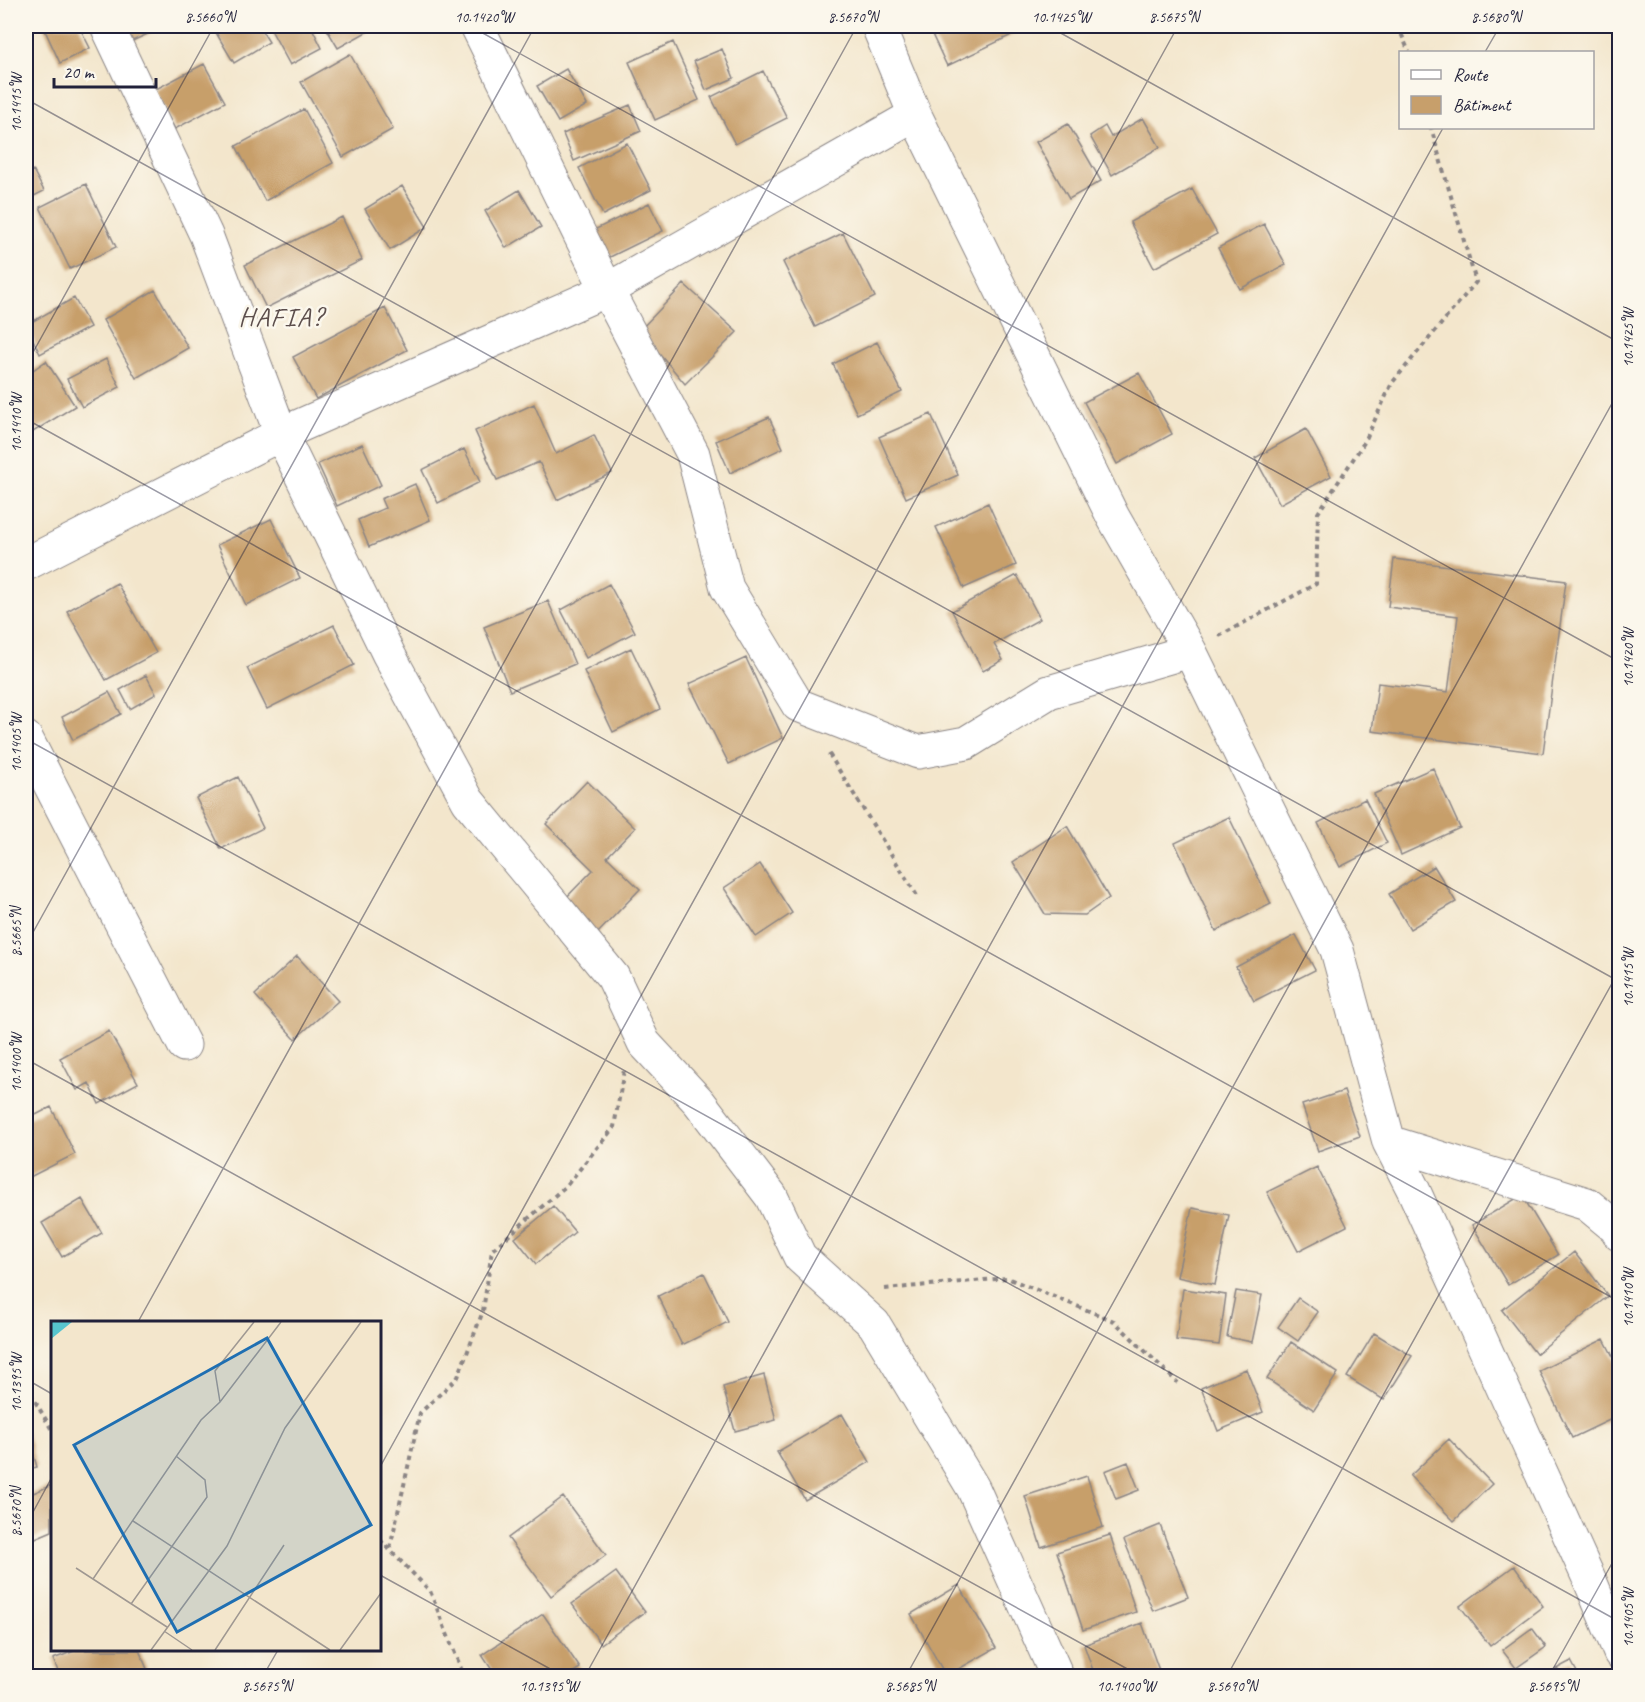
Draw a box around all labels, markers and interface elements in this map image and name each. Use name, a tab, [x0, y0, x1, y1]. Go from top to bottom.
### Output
text: 8.5660°N	[185, 8, 238, 27]
text: 10.1420°W	[455, 8, 516, 27]
text: 8.5670°N	[828, 8, 881, 27]
text: 10.1425°W	[1032, 8, 1093, 27]
text: 8.5675°N	[1149, 8, 1202, 27]
text: 8.5680°N	[1471, 8, 1524, 27]
scale bar	[54, 51, 156, 89]
legend	[1399, 51, 1594, 129]
text: 20 m	[63, 61, 96, 83]
text: Route	[1453, 64, 1488, 86]
text: 10.1415°W	[7, 71, 26, 132]
text: Bâtiment	[1453, 94, 1513, 116]
district label: HAFIA?	[238, 300, 327, 334]
text: 10.1425°W	[1619, 306, 1638, 367]
text: 10.1410°W	[7, 391, 26, 452]
text: 10.1420°W	[1619, 626, 1638, 687]
text: 10.1405°W	[7, 711, 26, 772]
text: 8.5665°N	[7, 904, 26, 957]
text: 10.1415°W	[1619, 946, 1638, 1007]
text: 10.1400°W	[7, 1031, 26, 1092]
text: 10.1410°W	[1619, 1266, 1638, 1327]
inset map	[51, 1321, 381, 1651]
text: 10.1395°W	[7, 1351, 26, 1412]
text: 8.5670°N	[7, 1484, 26, 1537]
text: 10.1405°W	[1619, 1586, 1638, 1647]
text: 8.5675°N	[242, 1677, 295, 1696]
text: 10.1395°W	[520, 1677, 581, 1696]
text: 8.5685°N	[885, 1677, 938, 1696]
text: 10.1400°W	[1097, 1677, 1158, 1696]
text: 8.5690°N	[1207, 1677, 1260, 1696]
text: 8.5695°N	[1528, 1677, 1581, 1696]

